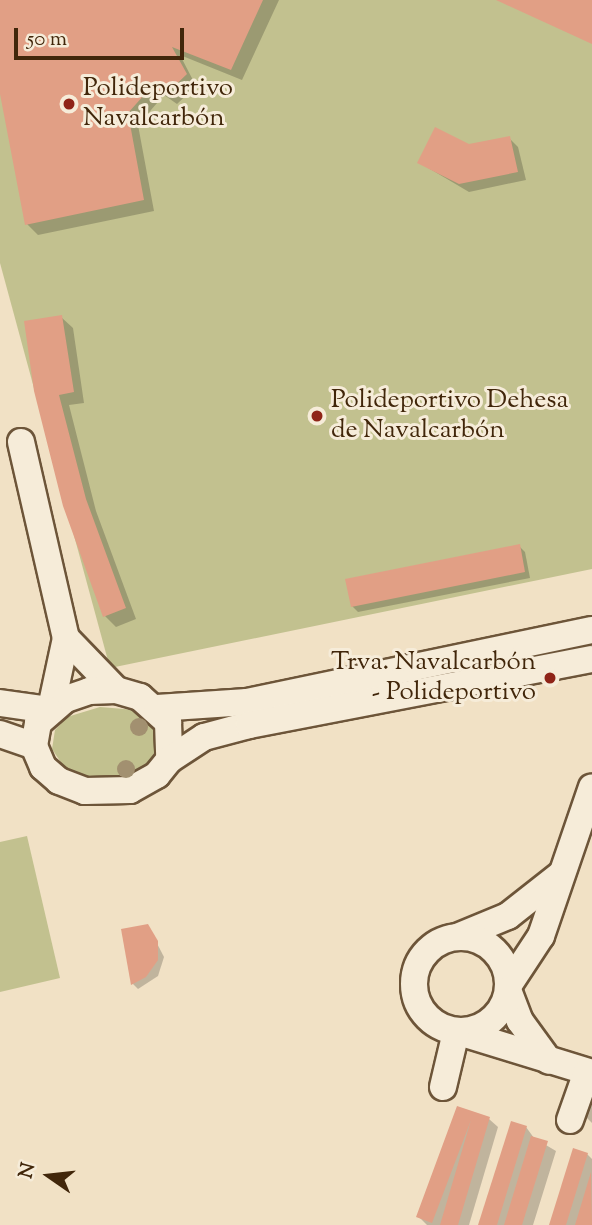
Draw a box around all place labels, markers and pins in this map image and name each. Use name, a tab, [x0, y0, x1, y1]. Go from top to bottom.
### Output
place label: Polideportivo Navalcarbón	[83, 73, 233, 134]
marker: Polideportivo Navalcarbón	[61, 96, 77, 112]
place label: Polideportivo Dehesa de Navalcarbón	[331, 385, 568, 446]
marker: Polideportivo Dehesa de Navalcarbón	[309, 408, 325, 424]
place label: Trva. Navalcarbón - Polideportivo	[331, 647, 536, 708]
marker: Trva. Navalcarbón - Polideportivo	[542, 670, 558, 686]

